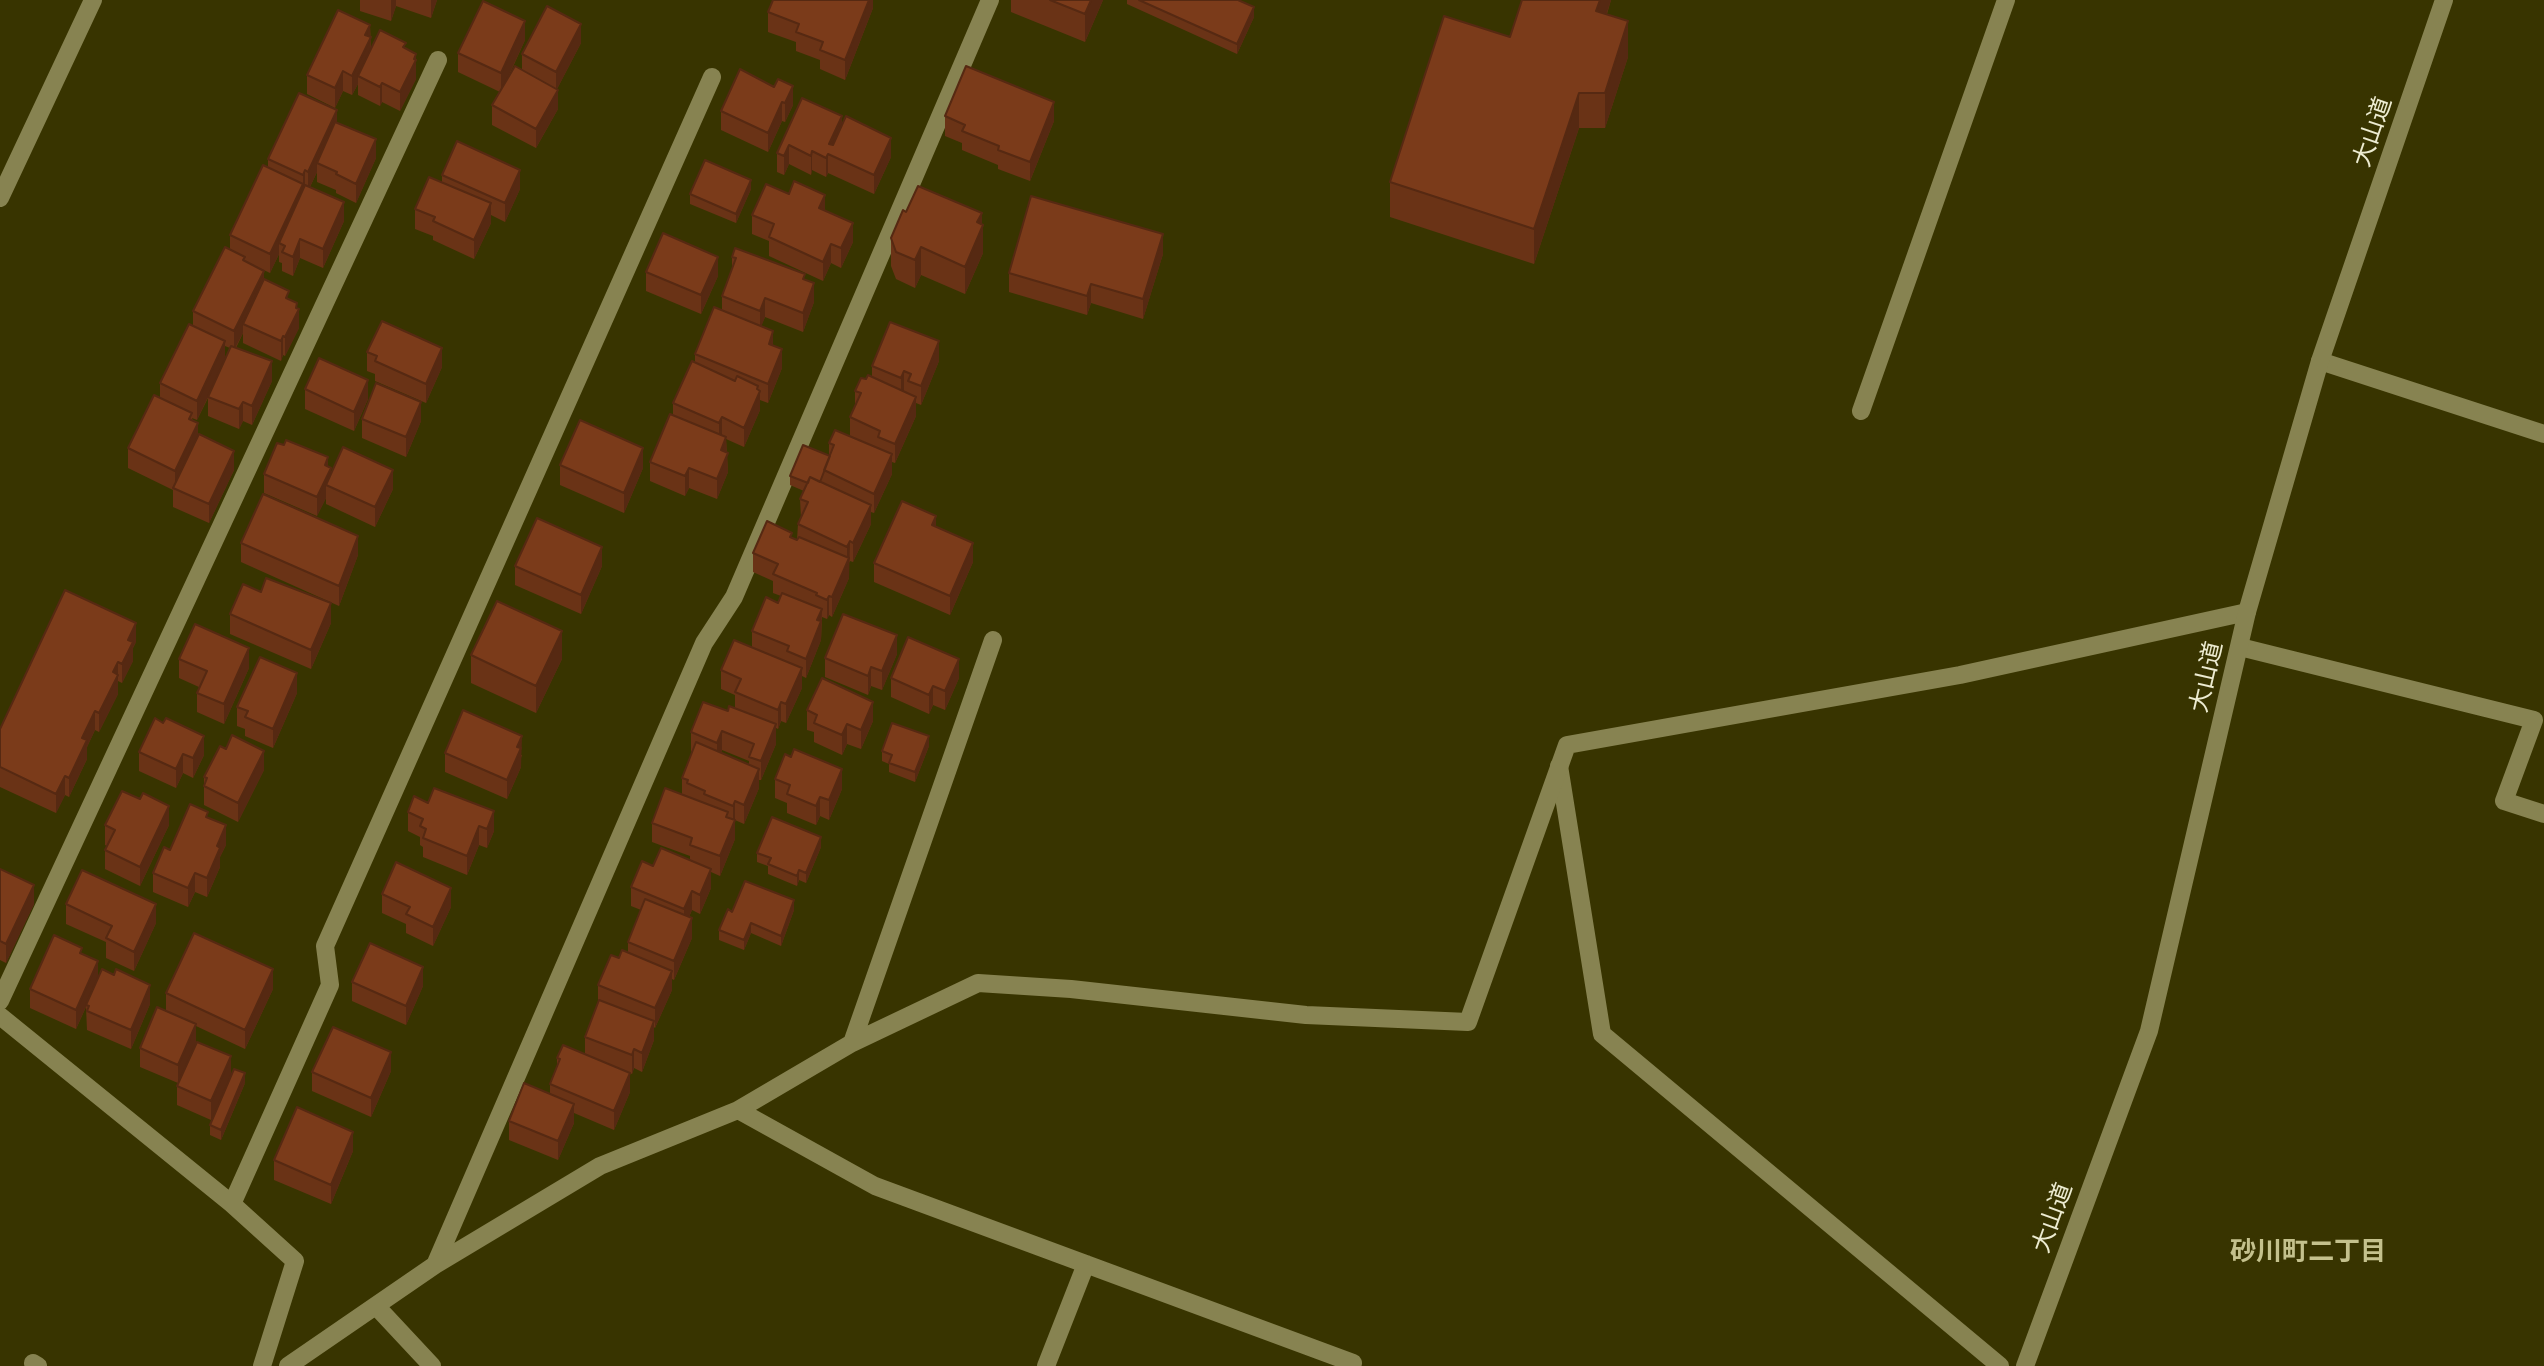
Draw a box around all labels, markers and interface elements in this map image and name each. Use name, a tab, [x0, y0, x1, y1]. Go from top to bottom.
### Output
street label: 大山道	[2348, 93, 2398, 171]
street label: 大山道	[2185, 639, 2229, 715]
street label: 大山道	[2027, 1179, 2079, 1257]
district label: 砂川町二丁目	[2230, 1236, 2386, 1268]

